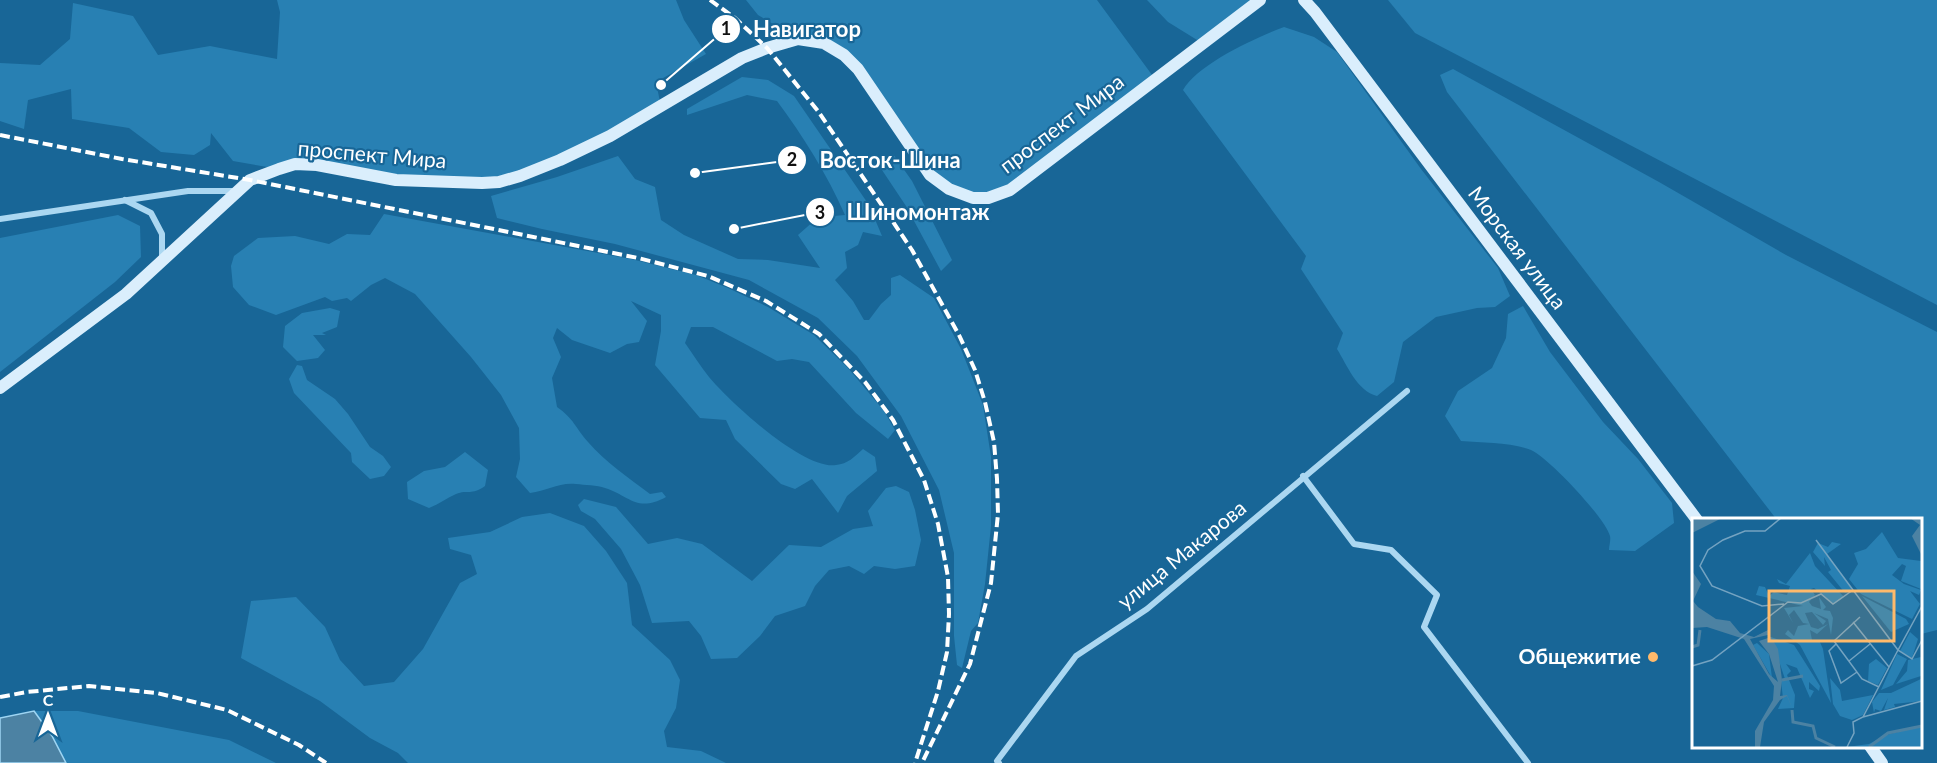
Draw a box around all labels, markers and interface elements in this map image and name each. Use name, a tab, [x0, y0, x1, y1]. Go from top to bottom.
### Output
callout: Навигатор	[711, 9, 873, 49]
text: Навигатор	[753, 15, 861, 42]
text: 1	[721, 17, 731, 39]
street label: проспект Мира	[994, 68, 1128, 178]
street label: проспект Мира	[297, 135, 447, 172]
callout: Восток-Шина	[777, 140, 973, 180]
text: Восток-Шина	[819, 146, 961, 173]
text: 2	[787, 148, 797, 170]
street label: Морская улица	[1464, 181, 1572, 313]
callout: Шиномонтаж	[805, 192, 1002, 232]
text: Шиномонтаж	[847, 198, 990, 225]
text: 3	[815, 201, 825, 223]
street label: улица Макарова	[1112, 494, 1250, 613]
inset map	[1692, 518, 1922, 748]
place label: Общежитие	[1519, 643, 1641, 668]
marker: Общежитие	[1646, 650, 1660, 664]
north arrow	[18, 685, 78, 745]
text: С	[43, 690, 54, 709]

